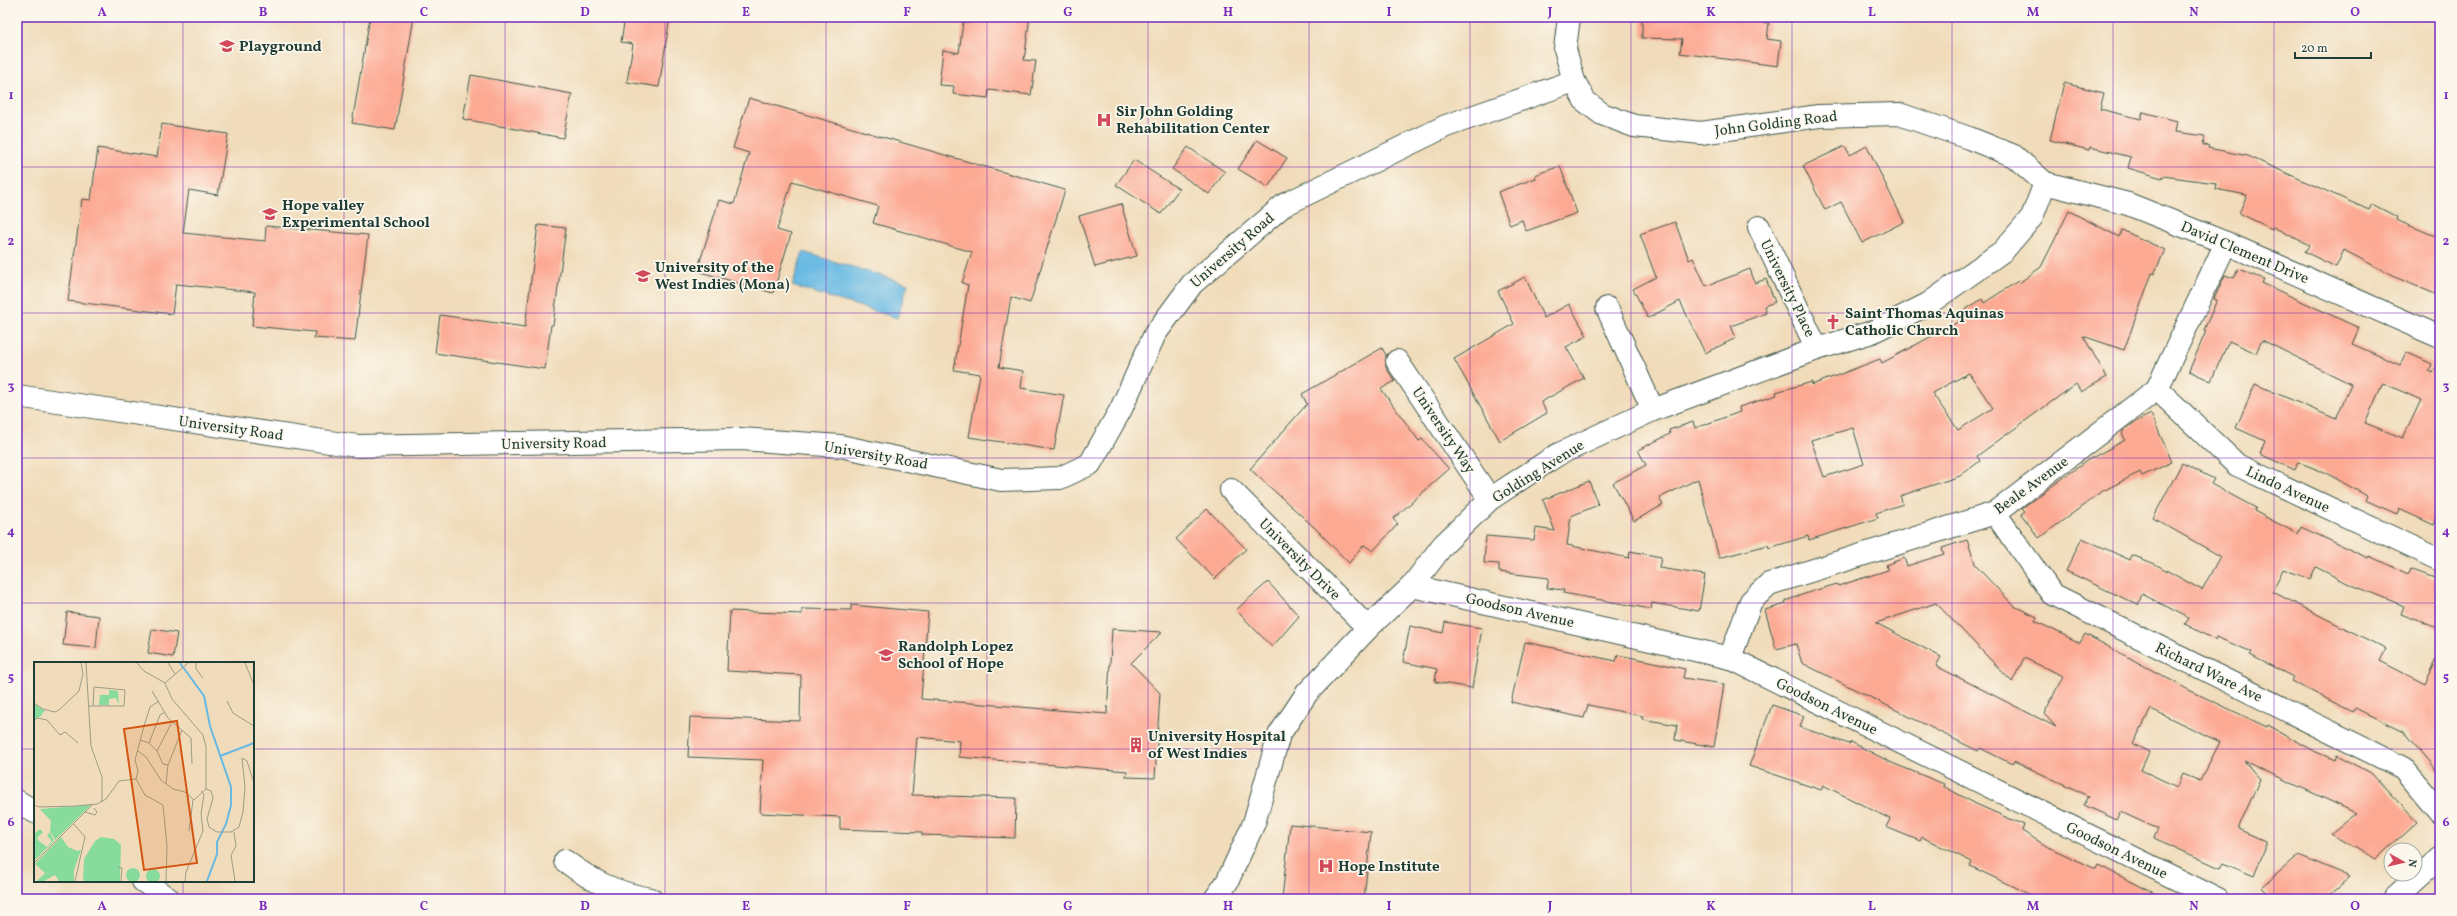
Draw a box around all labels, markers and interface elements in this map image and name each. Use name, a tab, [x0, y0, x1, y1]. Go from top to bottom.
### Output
text: A	[97, 4, 107, 22]
text: B	[259, 4, 268, 22]
text: C	[420, 4, 428, 22]
text: D	[580, 4, 590, 22]
text: E	[742, 4, 750, 22]
text: F	[903, 4, 911, 22]
text: G	[1063, 4, 1073, 22]
text: H	[1223, 4, 1233, 22]
text: I	[1387, 4, 1392, 22]
text: J	[1547, 4, 1553, 22]
text: K	[1706, 4, 1716, 22]
text: L	[1868, 4, 1876, 22]
text: M	[2027, 4, 2040, 22]
text: N	[2189, 4, 2199, 22]
text: O	[2350, 4, 2360, 22]
scale bar	[2295, 34, 2371, 60]
school or university icon: Playground	[218, 37, 236, 55]
place label: Playground	[239, 37, 322, 58]
text: 20 m	[2301, 41, 2328, 57]
text: 1	[8, 87, 14, 105]
text: 1	[2443, 87, 2449, 105]
place label: Sir John Golding Rehabilitation Center	[1116, 102, 1270, 140]
street label: John Golding Road	[1714, 107, 1839, 142]
hospital icon: Sir John Golding Rehabilitation Center	[1095, 111, 1113, 129]
place label: Hope valley Experimental School	[282, 196, 430, 234]
school or university icon: Hope valley Experimental School	[261, 205, 279, 223]
street label: University Road	[1186, 209, 1280, 294]
street label: David Clement Drive	[2177, 217, 2312, 290]
text: 2	[8, 233, 15, 251]
text: 2	[2443, 233, 2450, 251]
street label: University Place	[1754, 236, 1819, 341]
place label: University of the West Indies (Mona)	[655, 258, 790, 296]
school or university icon: University of the West Indies (Mona)	[634, 267, 652, 285]
place label: Saint Thomas Aquinas Catholic Church	[1845, 304, 2004, 342]
church icon: Saint Thomas Aquinas Catholic Church	[1824, 313, 1842, 331]
text: 3	[8, 378, 15, 396]
text: 3	[2443, 378, 2450, 396]
street label: University Way	[1406, 383, 1480, 478]
street label: University Road	[177, 412, 284, 447]
street label: University Road	[501, 433, 607, 456]
street label: Golding Avenue	[1489, 436, 1589, 509]
street label: University Road	[822, 437, 930, 476]
street label: Beale Avenue	[1990, 452, 2073, 520]
street label: Lindo Avenue	[2242, 462, 2333, 519]
street label: University Drive	[1253, 514, 1345, 606]
text: 4	[7, 523, 15, 541]
text: 4	[2442, 523, 2450, 541]
street label: Goodson Avenue	[1463, 589, 1576, 634]
place label: Randolph Lopez School of Hope	[898, 637, 1014, 675]
street label: Richard Ware Ave	[2151, 638, 2266, 708]
school or university icon: Randolph Lopez School of Hope	[877, 646, 895, 664]
inset map	[34, 662, 254, 882]
text: 5	[8, 669, 14, 687]
text: 5	[2443, 669, 2449, 687]
street label: Goodson Avenue	[1772, 674, 1881, 741]
place label: University Hospital of West Indies	[1148, 727, 1286, 765]
building icon: University Hospital of West Indies	[1127, 736, 1145, 754]
text: 6	[7, 814, 15, 832]
text: 6	[2442, 814, 2450, 832]
street label: Goodson Avenue	[2062, 818, 2171, 885]
north arrow	[2383, 842, 2423, 882]
hospital icon: Hope Institute	[1317, 857, 1335, 875]
place label: Hope Institute	[1338, 857, 1440, 878]
text: N	[2403, 858, 2419, 868]
text: A	[97, 898, 107, 916]
text: B	[259, 898, 268, 916]
text: C	[420, 898, 428, 916]
text: D	[580, 898, 590, 916]
text: E	[742, 898, 750, 916]
text: F	[903, 898, 911, 916]
text: G	[1063, 898, 1073, 916]
text: H	[1223, 898, 1233, 916]
text: I	[1387, 898, 1392, 916]
text: J	[1547, 898, 1553, 916]
text: K	[1706, 898, 1716, 916]
text: L	[1868, 898, 1876, 916]
text: M	[2027, 898, 2040, 916]
text: N	[2189, 898, 2199, 916]
text: O	[2350, 898, 2360, 916]

